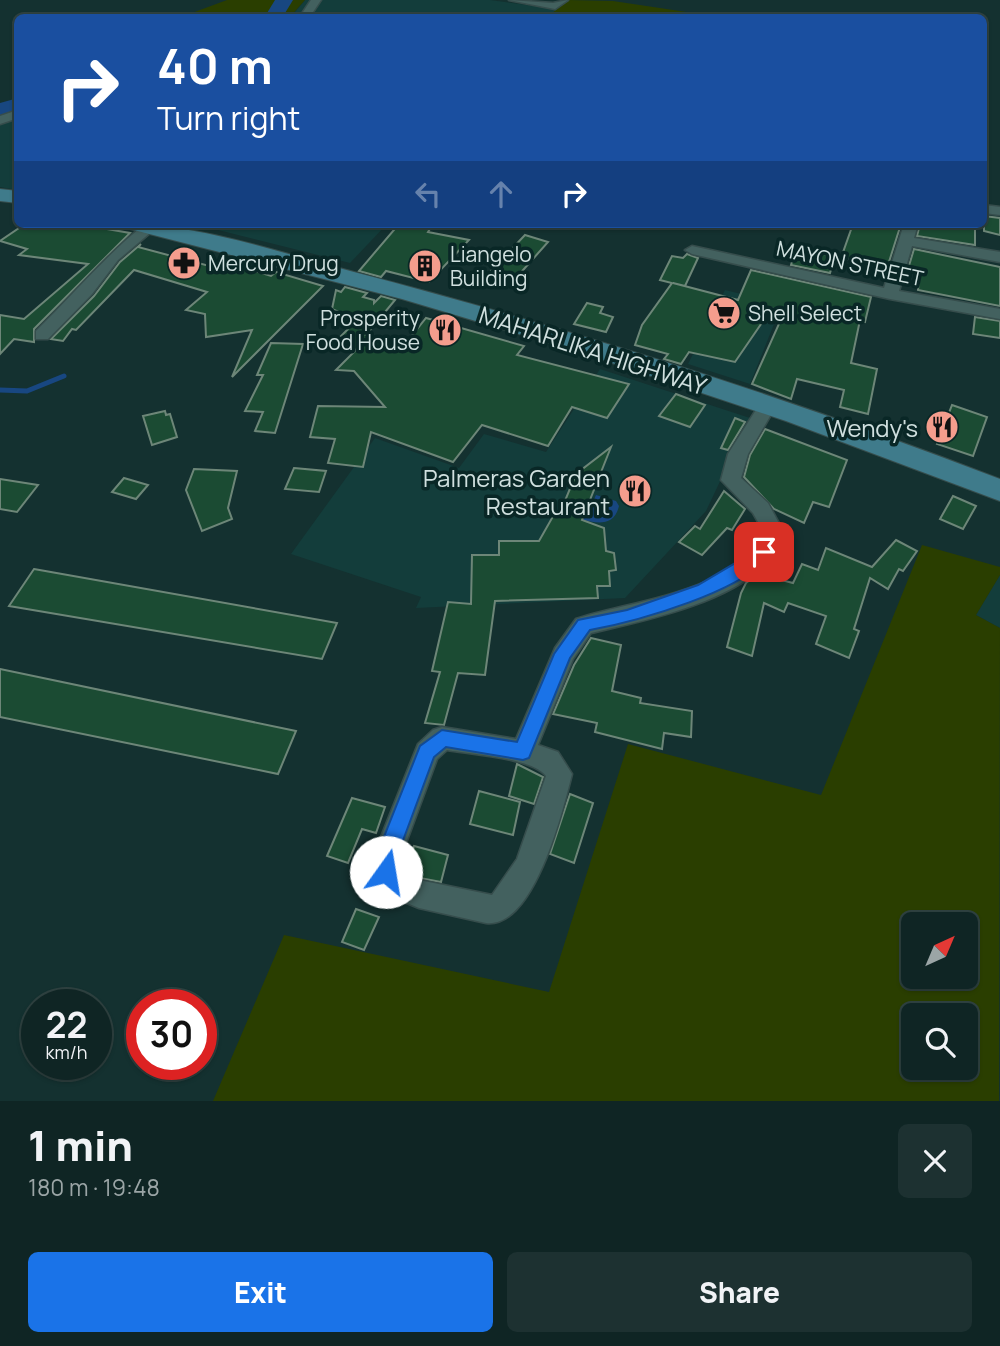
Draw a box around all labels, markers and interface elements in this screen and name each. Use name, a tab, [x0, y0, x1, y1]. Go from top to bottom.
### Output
text: 40 m	[157, 32, 273, 99]
icon: right	[42, 42, 133, 133]
text: Turn right	[157, 96, 300, 140]
icon: left	[409, 175, 447, 213]
icon: ahead	[482, 175, 520, 213]
icon: right	[555, 175, 593, 213]
street label: MAYON STREET	[774, 234, 926, 292]
place label: Liangelo Building	[450, 240, 532, 292]
pharmacy icon: Mercury Drug	[165, 244, 203, 282]
building icon: Liangelo Building	[406, 247, 444, 285]
place label: Mercury Drug	[208, 249, 339, 277]
supermarket icon: Shell Select	[705, 294, 743, 332]
street label: MAHARLIKA HIGHWAY	[475, 298, 712, 403]
place label: Shell Select	[748, 299, 862, 327]
place label: Prosperity Food House	[306, 304, 420, 356]
restaurant icon: Prosperity Food House	[426, 311, 464, 349]
restaurant icon: Wendy's	[923, 408, 961, 446]
place label: Wendy's	[826, 411, 918, 444]
place label: Palmeras Garden Restaurant	[423, 461, 610, 522]
restaurant icon: Palmeras Garden Restaurant	[616, 472, 654, 510]
pin	[734, 522, 794, 582]
icon: arrive	[745, 533, 783, 571]
position arrow	[349, 835, 423, 909]
north arrow	[901, 912, 978, 989]
map controls	[901, 912, 978, 1080]
speed limit sign: 30	[126, 989, 217, 1080]
text: 22	[46, 1001, 87, 1049]
button: search	[901, 1003, 978, 1080]
text: km/h	[46, 1040, 87, 1064]
text: 1 min	[28, 1116, 133, 1174]
button: close	[898, 1124, 972, 1198]
text: 180 m · 19:48	[28, 1171, 160, 1203]
button: Exit	[28, 1252, 493, 1332]
button: Share	[507, 1252, 972, 1332]

